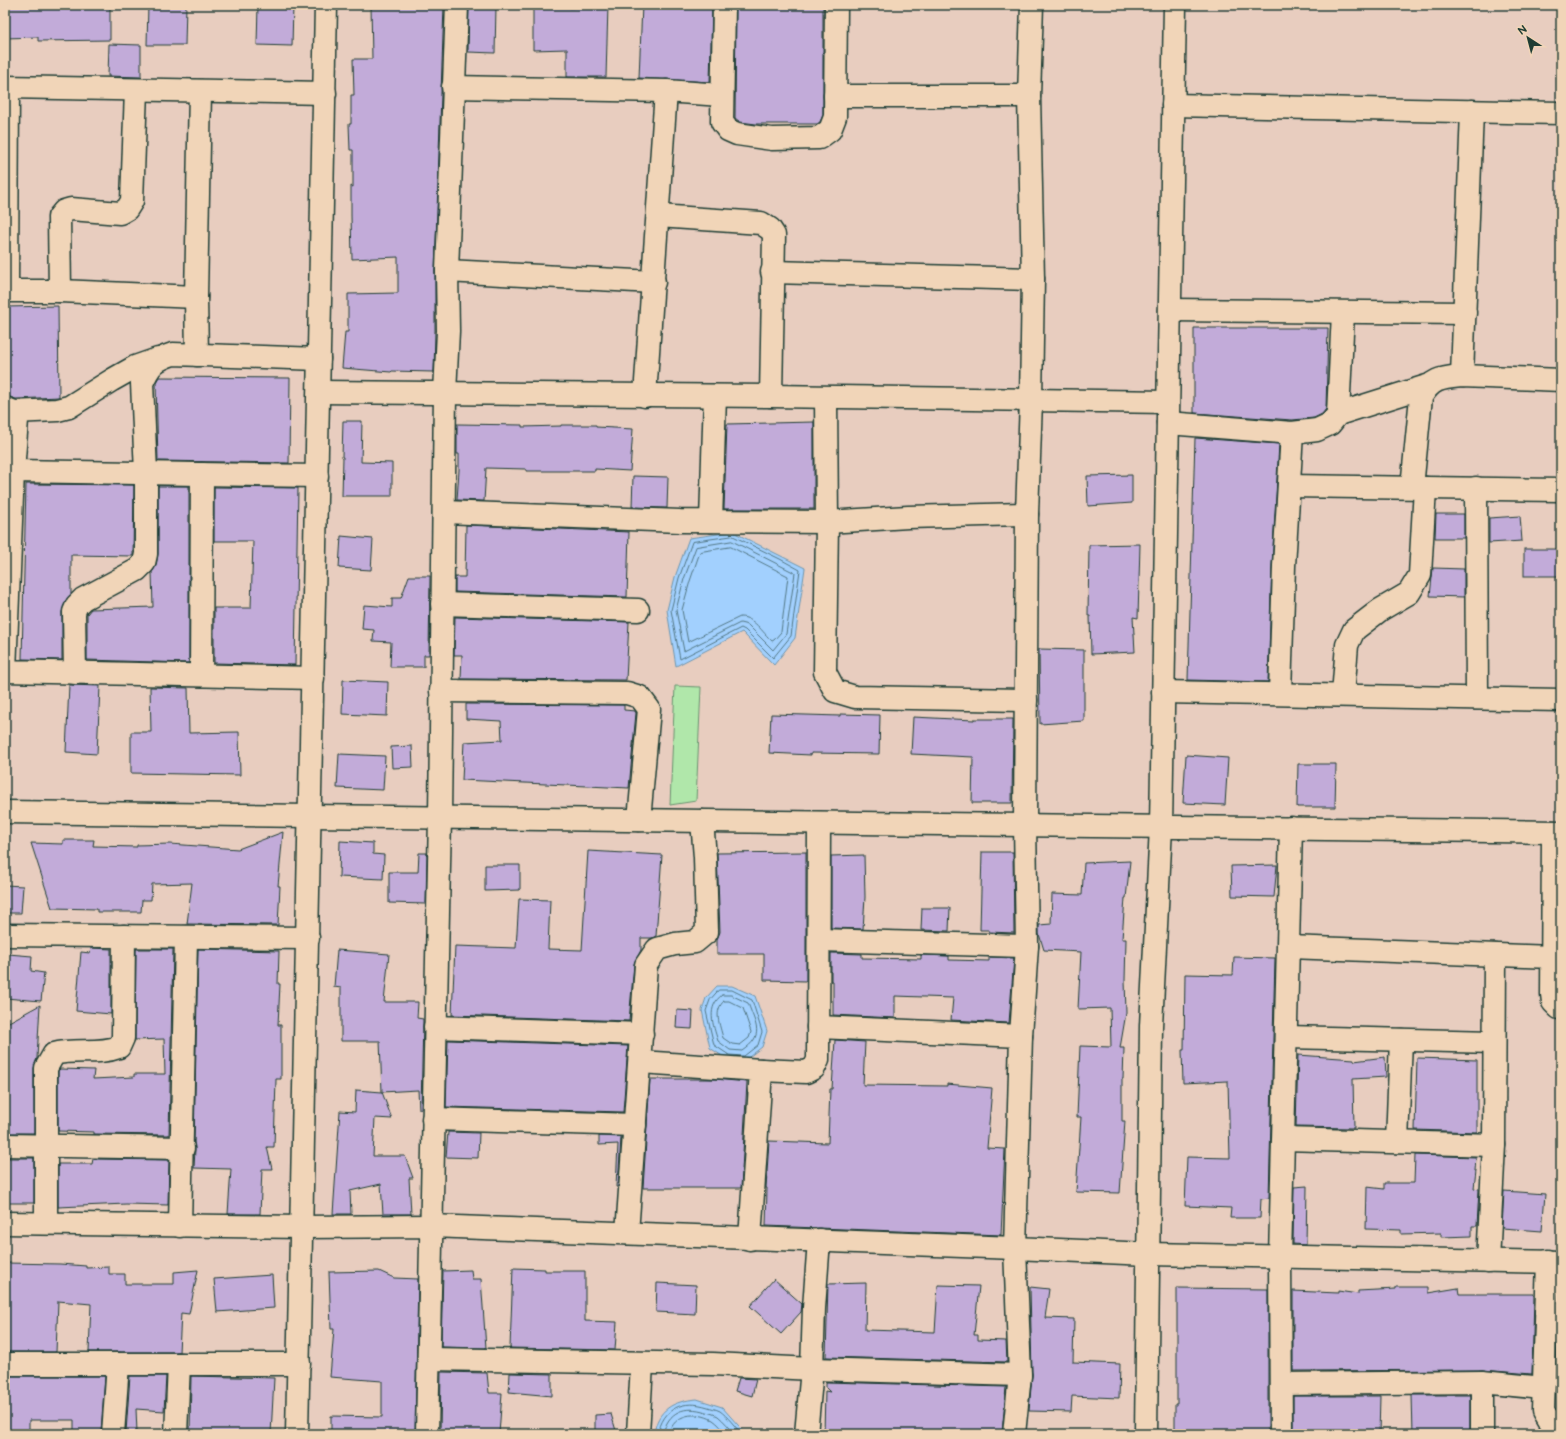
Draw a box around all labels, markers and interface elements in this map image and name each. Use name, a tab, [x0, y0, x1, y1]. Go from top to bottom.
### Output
north arrow	[1508, 18, 1548, 58]
text: N	[1515, 23, 1530, 38]

